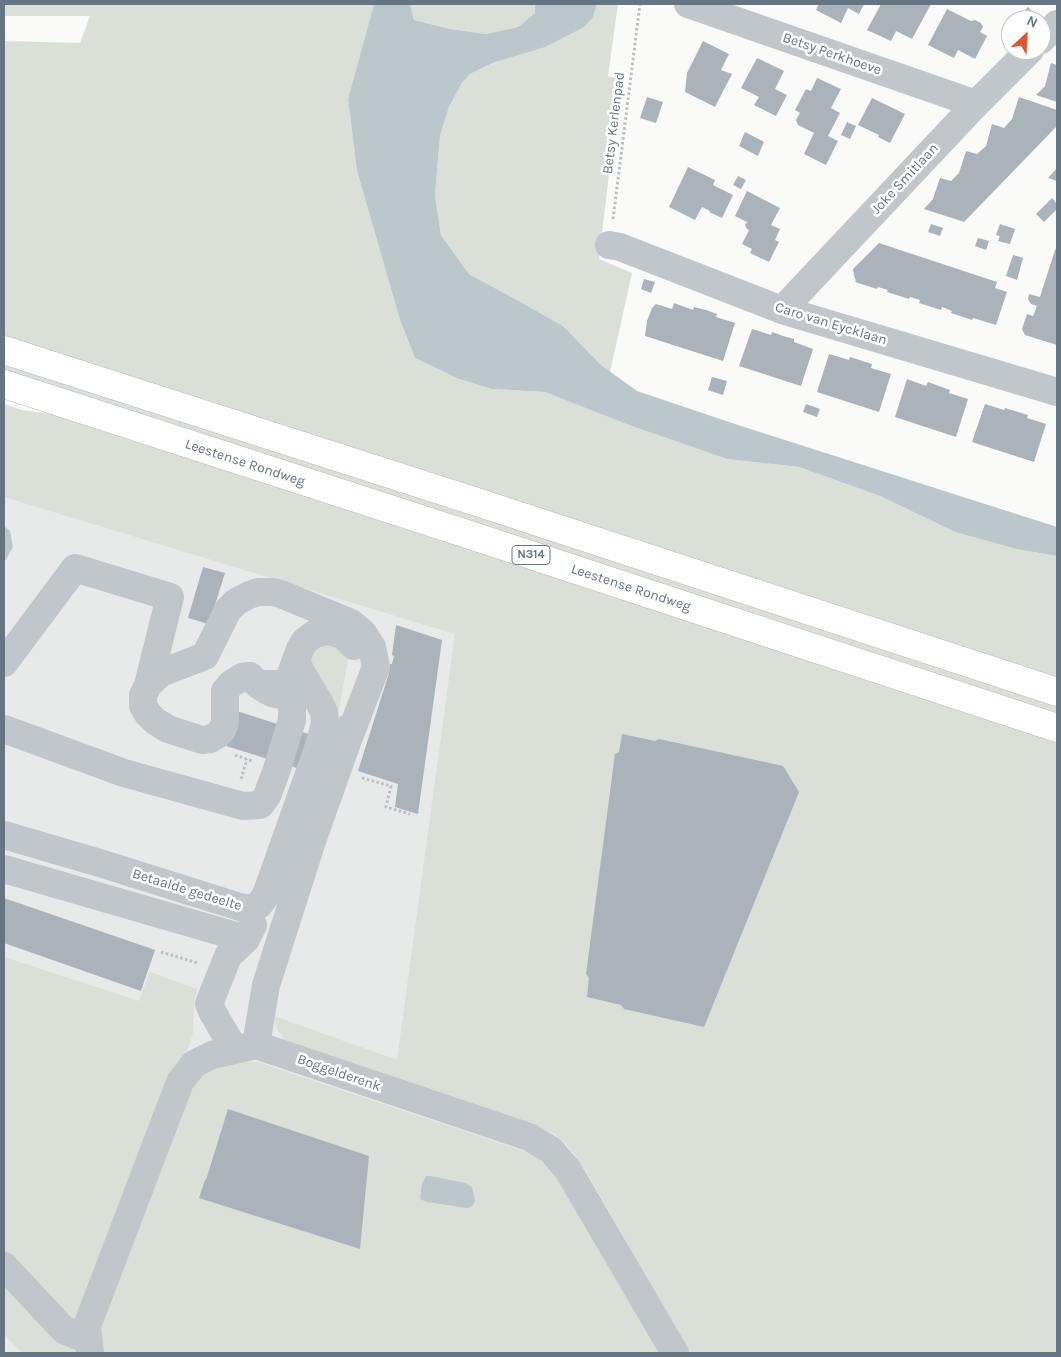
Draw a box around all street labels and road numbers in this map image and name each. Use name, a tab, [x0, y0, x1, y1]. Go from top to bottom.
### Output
street label: Betsy Perkhoeve	[780, 29, 884, 79]
street label: Betsy Kerlenpad	[599, 71, 629, 175]
street label: Joke Smitlaan	[868, 140, 942, 218]
street label: Caro van Eycklaan	[773, 299, 889, 349]
street label: Leestense Rondweg	[183, 436, 307, 490]
road number: N314	[512, 546, 550, 564]
street label: Leestense Rondweg	[569, 561, 693, 615]
street label: Betaalde gedeelte	[130, 865, 244, 915]
street label: Boggelderenk	[295, 1051, 383, 1095]

